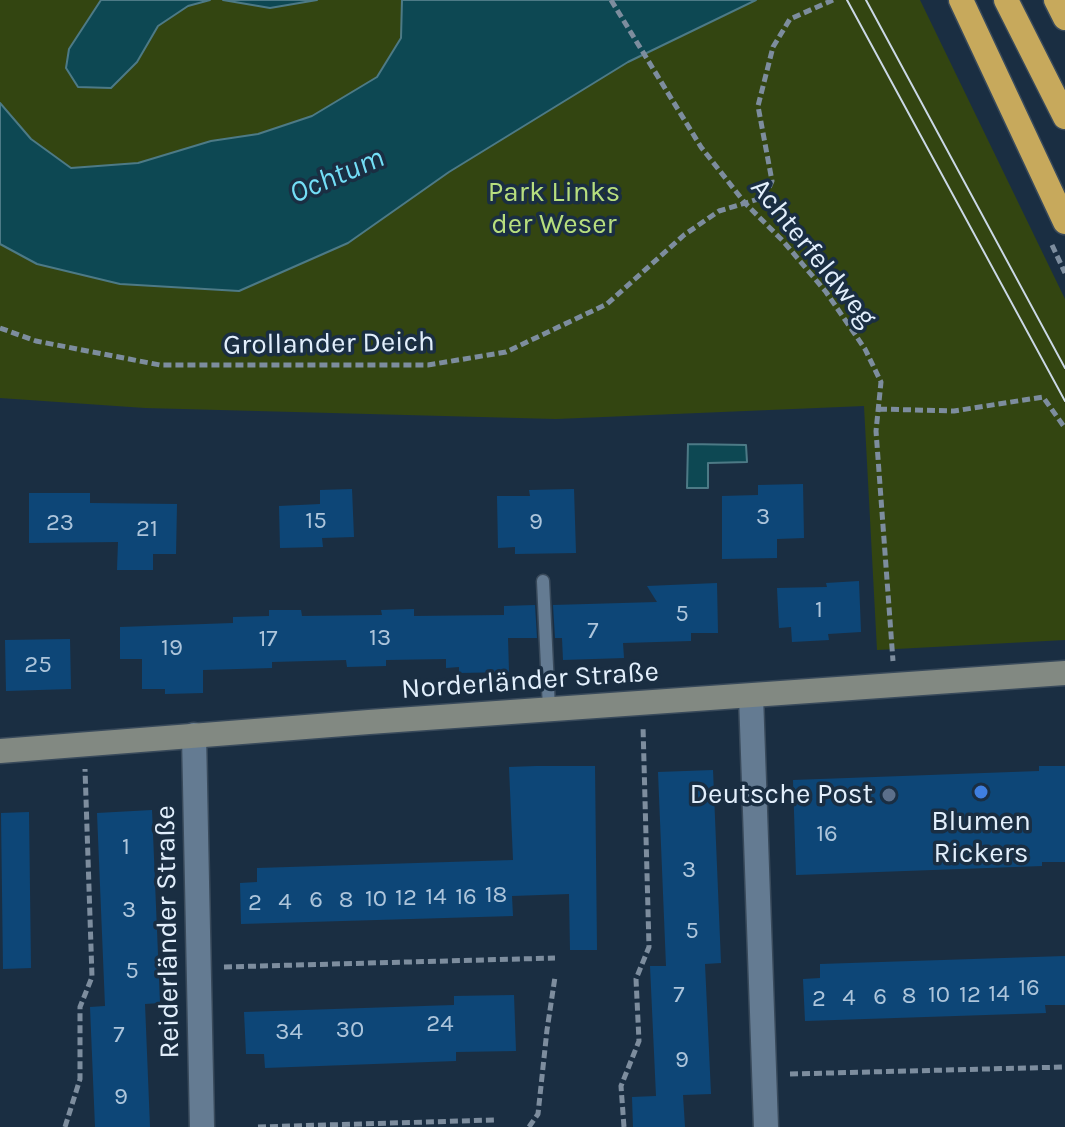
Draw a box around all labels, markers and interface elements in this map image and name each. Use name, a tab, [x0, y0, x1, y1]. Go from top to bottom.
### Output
water label: Ochtum	[284, 140, 390, 212]
street label: Achterfeldweg	[743, 172, 883, 334]
park label: Park Links der Weser	[488, 176, 620, 242]
street label: Grollander Deich	[223, 325, 435, 363]
house number: 3	[756, 503, 770, 531]
house number: 15	[305, 507, 327, 535]
house number: 9	[529, 508, 543, 536]
house number: 23	[46, 509, 74, 537]
house number: 21	[136, 515, 158, 543]
house number: 1	[815, 596, 823, 624]
house number: 5	[675, 600, 689, 628]
house number: 7	[587, 617, 599, 645]
house number: 13	[369, 624, 391, 652]
house number: 17	[258, 625, 278, 653]
house number: 19	[161, 634, 183, 662]
house number: 25	[24, 651, 52, 679]
street label: Norderländer Straße	[400, 655, 660, 707]
place label: Deutsche Post	[690, 778, 873, 812]
marker: Blumen Rickers	[972, 783, 990, 801]
marker: Deutsche Post	[880, 786, 898, 804]
street label: Reiderländer Straße	[149, 805, 187, 1059]
place label: Blumen Rickers	[931, 805, 1031, 871]
house number: 16	[816, 820, 838, 848]
house number: 1	[122, 833, 130, 861]
house number: 3	[682, 856, 696, 884]
house number: 18	[485, 881, 507, 909]
house number: 14	[425, 883, 447, 911]
house number: 16	[455, 883, 477, 911]
house number: 12	[395, 884, 417, 912]
house number: 10	[365, 885, 387, 913]
house number: 6	[309, 886, 323, 914]
house number: 8	[339, 886, 353, 914]
house number: 4	[278, 888, 292, 916]
house number: 2	[248, 889, 262, 917]
house number: 3	[122, 896, 136, 924]
house number: 5	[685, 917, 699, 945]
house number: 5	[125, 957, 139, 985]
house number: 16	[1018, 974, 1040, 1002]
house number: 14	[988, 980, 1010, 1008]
house number: 7	[673, 981, 685, 1009]
house number: 10	[928, 981, 950, 1009]
house number: 12	[959, 981, 981, 1009]
house number: 8	[902, 982, 916, 1010]
house number: 6	[873, 983, 887, 1011]
house number: 4	[842, 984, 856, 1012]
house number: 2	[812, 985, 826, 1013]
house number: 24	[426, 1010, 454, 1038]
house number: 30	[336, 1016, 364, 1044]
house number: 34	[275, 1018, 303, 1046]
house number: 7	[113, 1021, 125, 1049]
house number: 9	[675, 1046, 689, 1074]
house number: 9	[114, 1083, 128, 1111]

